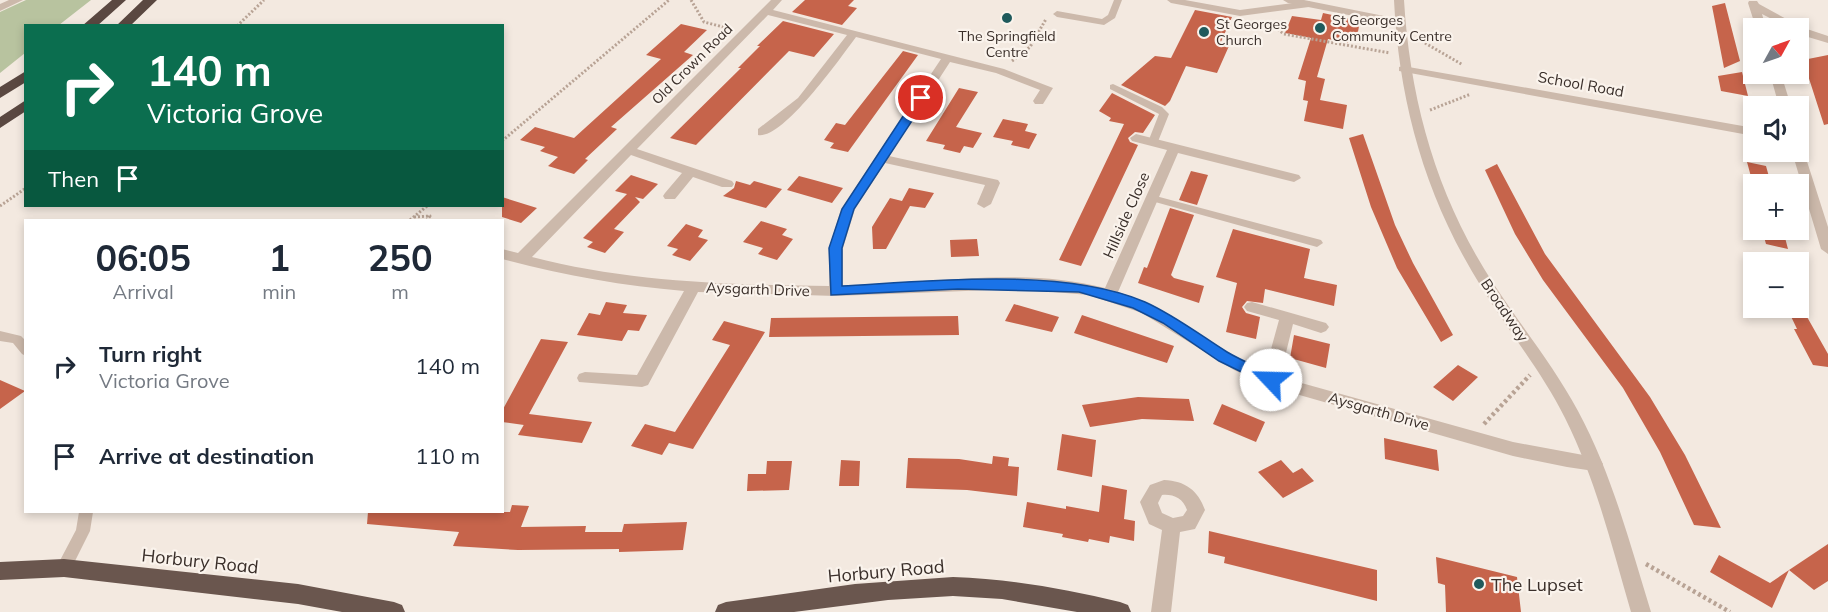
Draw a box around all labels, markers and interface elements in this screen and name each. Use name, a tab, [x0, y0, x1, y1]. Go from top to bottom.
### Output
marker: The Springfield Centre	[1000, 11, 1014, 25]
place label: St Georges Community Centre	[1332, 11, 1452, 45]
place label: St Georges Church	[1216, 15, 1287, 49]
north arrow	[1743, 18, 1809, 84]
map controls	[1743, 18, 1809, 318]
street label: Old Crown Road	[648, 20, 736, 108]
marker: St Georges Community Centre	[1313, 21, 1327, 35]
marker: St Georges Church	[1197, 25, 1211, 39]
place label: The Springfield Centre	[958, 27, 1056, 61]
text: 140 m	[147, 44, 272, 97]
icon: right	[48, 48, 126, 126]
street label: School Road	[1537, 67, 1625, 101]
pin	[895, 72, 946, 123]
icon: arrive	[904, 81, 937, 114]
text: Victoria Grove	[147, 96, 323, 130]
button: sound	[1743, 96, 1809, 162]
icon: arrive	[111, 162, 144, 195]
text: Then	[48, 165, 99, 193]
street label: Hillside Close	[1099, 169, 1153, 261]
button: +	[1743, 174, 1809, 240]
text: 06:05	[95, 235, 191, 280]
text: 1	[268, 235, 290, 280]
text: 250	[368, 235, 433, 280]
button: −	[1743, 252, 1809, 318]
street label: Broadway	[1477, 275, 1533, 345]
street label: Aysgarth Drive	[706, 278, 810, 300]
text: Arrival	[113, 279, 174, 304]
text: min	[262, 279, 296, 304]
text: m	[391, 279, 409, 304]
text: Turn right	[99, 340, 202, 368]
position arrow	[1239, 348, 1303, 412]
icon: right	[48, 350, 81, 383]
text: 140 m	[415, 352, 480, 380]
text: Victoria Grove	[99, 368, 230, 393]
street label: Aysgarth Drive	[1326, 388, 1432, 434]
icon: arrive	[48, 440, 81, 473]
text: Arrive at destination	[99, 442, 314, 470]
text: 110 m	[415, 442, 480, 470]
street label: Horbury Road	[140, 543, 260, 579]
street label: Horbury Road	[827, 554, 945, 588]
place label: The Lupset	[1491, 573, 1583, 596]
marker: The Lupset	[1472, 577, 1486, 591]

